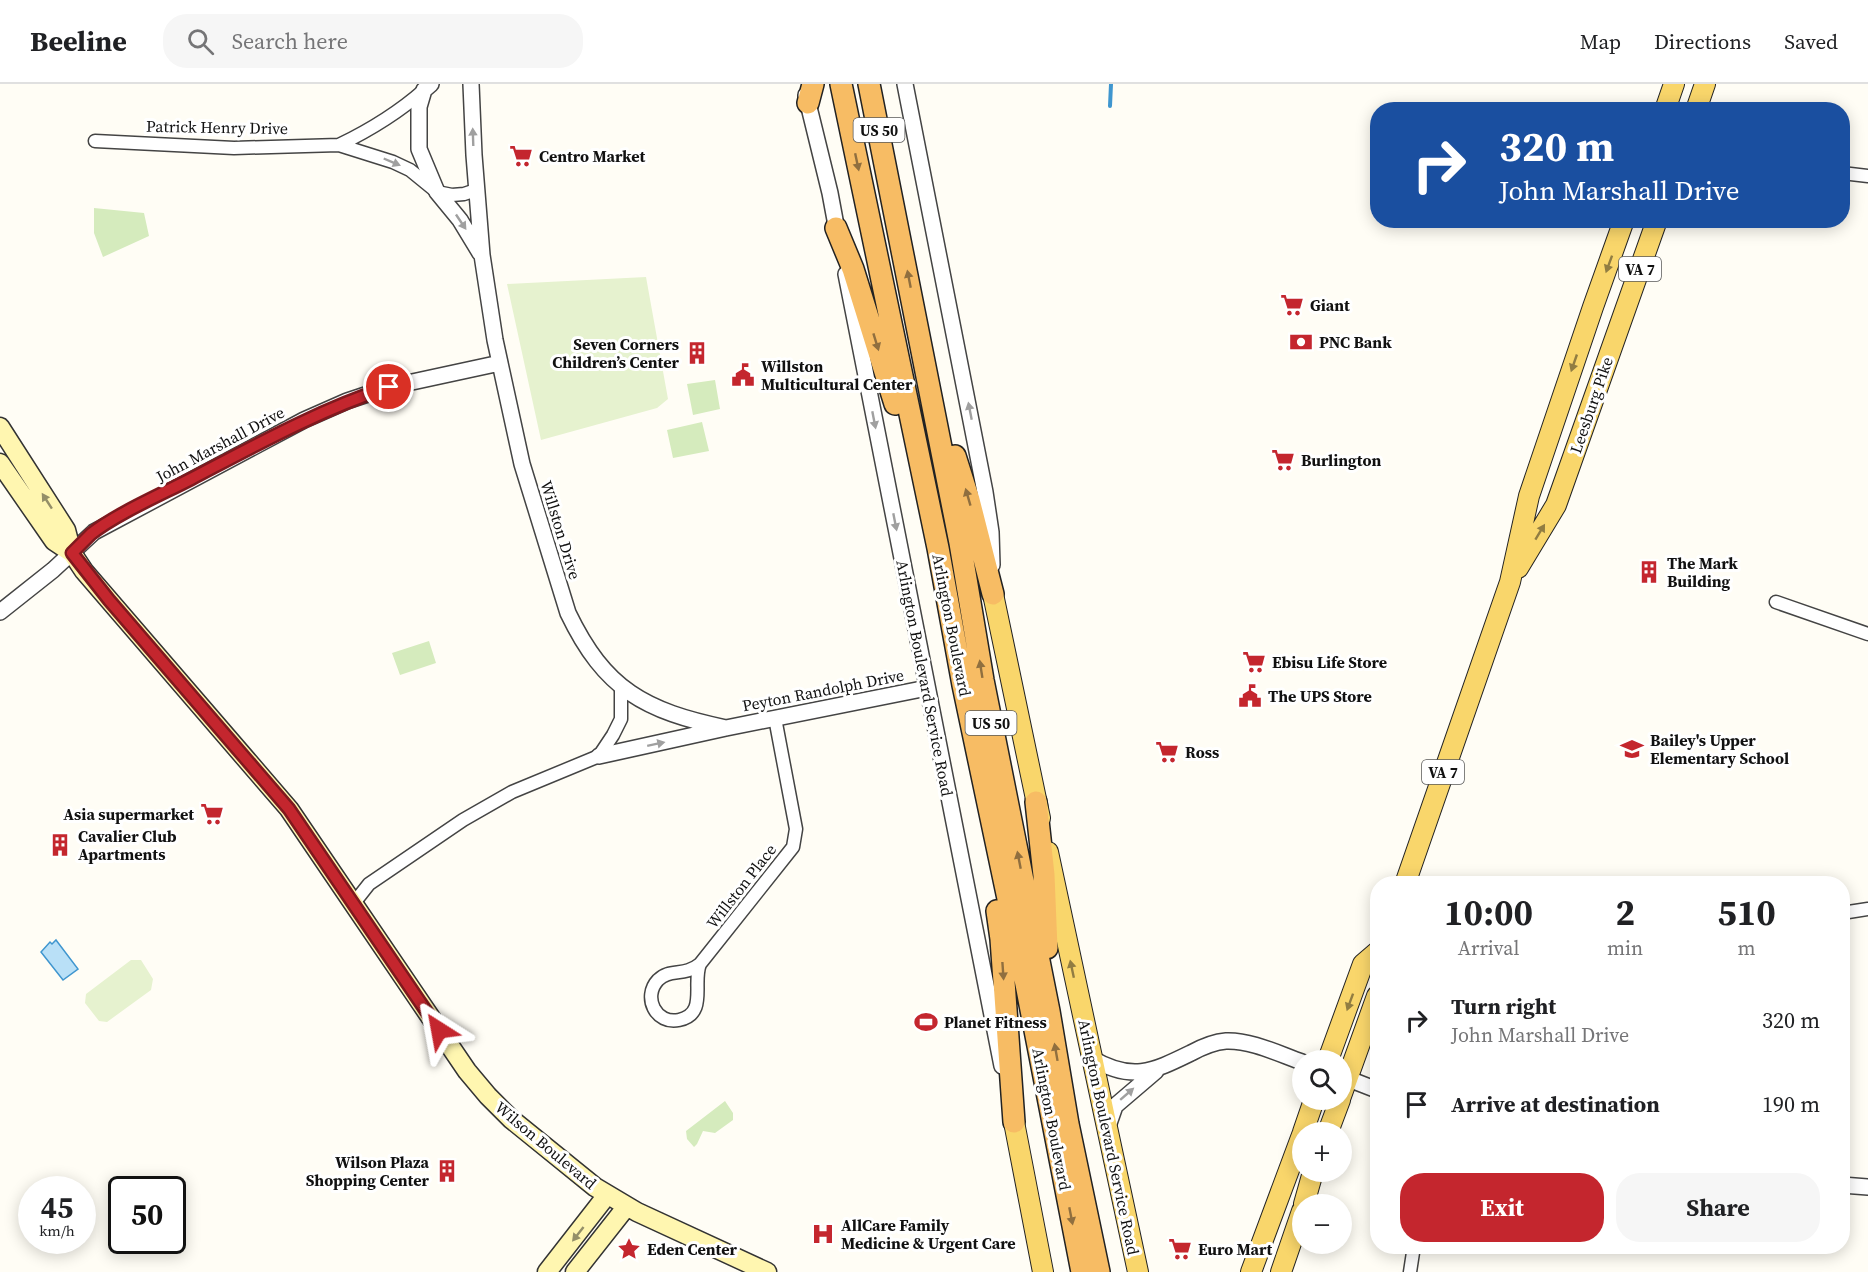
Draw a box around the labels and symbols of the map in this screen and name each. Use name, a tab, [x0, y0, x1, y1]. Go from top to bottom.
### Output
street label: Patrick Henry Drive	[146, 115, 288, 139]
road number: US 50	[854, 118, 904, 142]
one-way arrow	[468, 127, 478, 146]
supermarket icon: Centro Market	[508, 143, 534, 169]
place label: Centro Market	[539, 145, 646, 167]
one-way arrow	[853, 153, 862, 172]
one-way arrow	[383, 157, 400, 166]
one-way arrow	[455, 214, 467, 230]
one-way arrow	[1603, 255, 1613, 273]
road number: VA 7	[1619, 257, 1661, 281]
one-way arrow	[904, 270, 913, 289]
supermarket icon: Giant	[1279, 292, 1305, 318]
place label: Giant	[1310, 294, 1350, 316]
bank icon: PNC Bank	[1288, 329, 1314, 355]
place label: PNC Bank	[1319, 331, 1392, 353]
place label: Seven Corners Children’s Center	[552, 333, 680, 373]
one-way arrow	[872, 333, 881, 351]
building icon: Seven Corners Children’s Center	[684, 340, 710, 366]
street label: Leesburg Pike	[1564, 354, 1618, 456]
one-way arrow	[1568, 354, 1578, 372]
place label: Willston Multicultural Center	[761, 355, 913, 395]
pin	[363, 361, 414, 412]
public building icon: Willston Multicultural Center	[730, 362, 756, 388]
street label: John Marshall Drive	[151, 401, 288, 488]
one-way arrow	[965, 402, 974, 421]
one-way arrow	[870, 411, 879, 430]
supermarket icon: Burlington	[1270, 447, 1296, 473]
place label: Burlington	[1301, 449, 1381, 471]
street label: Willston Drive	[536, 478, 586, 582]
one-way arrow	[963, 488, 972, 506]
one-way arrow	[42, 493, 53, 509]
one-way arrow	[891, 513, 900, 532]
one-way arrow	[1534, 524, 1545, 540]
street label: Arlington Boulevard	[927, 552, 977, 698]
place label: The Mark Building	[1667, 552, 1738, 592]
street label: Arlington Boulevard Service Road	[891, 558, 959, 798]
building icon: The Mark Building	[1636, 559, 1662, 585]
supermarket icon: Ebisu Life Store	[1241, 649, 1267, 675]
place label: Ebisu Life Store	[1272, 651, 1387, 673]
one-way arrow	[976, 659, 985, 678]
street label: Peyton Randolph Drive	[740, 664, 906, 716]
public building icon: The UPS Store	[1237, 683, 1263, 709]
place label: The UPS Store	[1268, 685, 1372, 707]
road number: US 50	[966, 711, 1016, 735]
place label: Bailey's Upper Elementary School	[1650, 729, 1789, 769]
school or university icon: Bailey's Upper Elementary School	[1619, 736, 1645, 762]
one-way arrow	[647, 739, 666, 748]
supermarket icon: Ross	[1154, 739, 1180, 765]
place label: Ross	[1185, 741, 1219, 763]
road number: VA 7	[1422, 760, 1464, 784]
supermarket icon: Asia supermarket	[199, 801, 225, 827]
place label: Asia supermarket	[63, 803, 194, 825]
place label: Cavalier Club Apartments	[78, 825, 177, 865]
building icon: Cavalier Club Apartments	[47, 832, 73, 858]
street label: Willston Place	[701, 839, 781, 933]
one-way arrow	[1014, 850, 1023, 869]
one-way arrow	[1067, 959, 1077, 978]
one-way arrow	[999, 962, 1008, 981]
one-way arrow	[1344, 993, 1354, 1011]
position arrow	[407, 998, 471, 1062]
sports icon: Planet Fitness	[913, 1009, 939, 1035]
place label: Planet Fitness	[944, 1011, 1047, 1033]
street label: Arlington Boulevard Service Road	[1073, 1017, 1145, 1257]
one-way arrow	[1051, 1042, 1060, 1061]
street label: Arlington Boulevard	[1027, 1046, 1077, 1192]
one-way arrow	[1119, 1088, 1134, 1101]
street label: Wilson Boulevard	[491, 1096, 601, 1194]
place label: Wilson Plaza Shopping Center	[306, 1151, 430, 1191]
building icon: Wilson Plaza Shopping Center	[434, 1158, 460, 1184]
speed limit sign: 50	[108, 1176, 186, 1254]
one-way arrow	[1067, 1207, 1076, 1226]
place label: AllCare Family Medicine & Urgent Care	[841, 1214, 1016, 1254]
hospital icon: AllCare Family Medicine & Urgent Care	[810, 1221, 836, 1247]
one-way arrow	[572, 1226, 584, 1241]
place icon: Eden Center	[616, 1236, 642, 1262]
supermarket icon: Euro Mart	[1167, 1236, 1193, 1262]
place label: Eden Center	[647, 1238, 738, 1260]
place label: Euro Mart	[1198, 1238, 1273, 1260]

